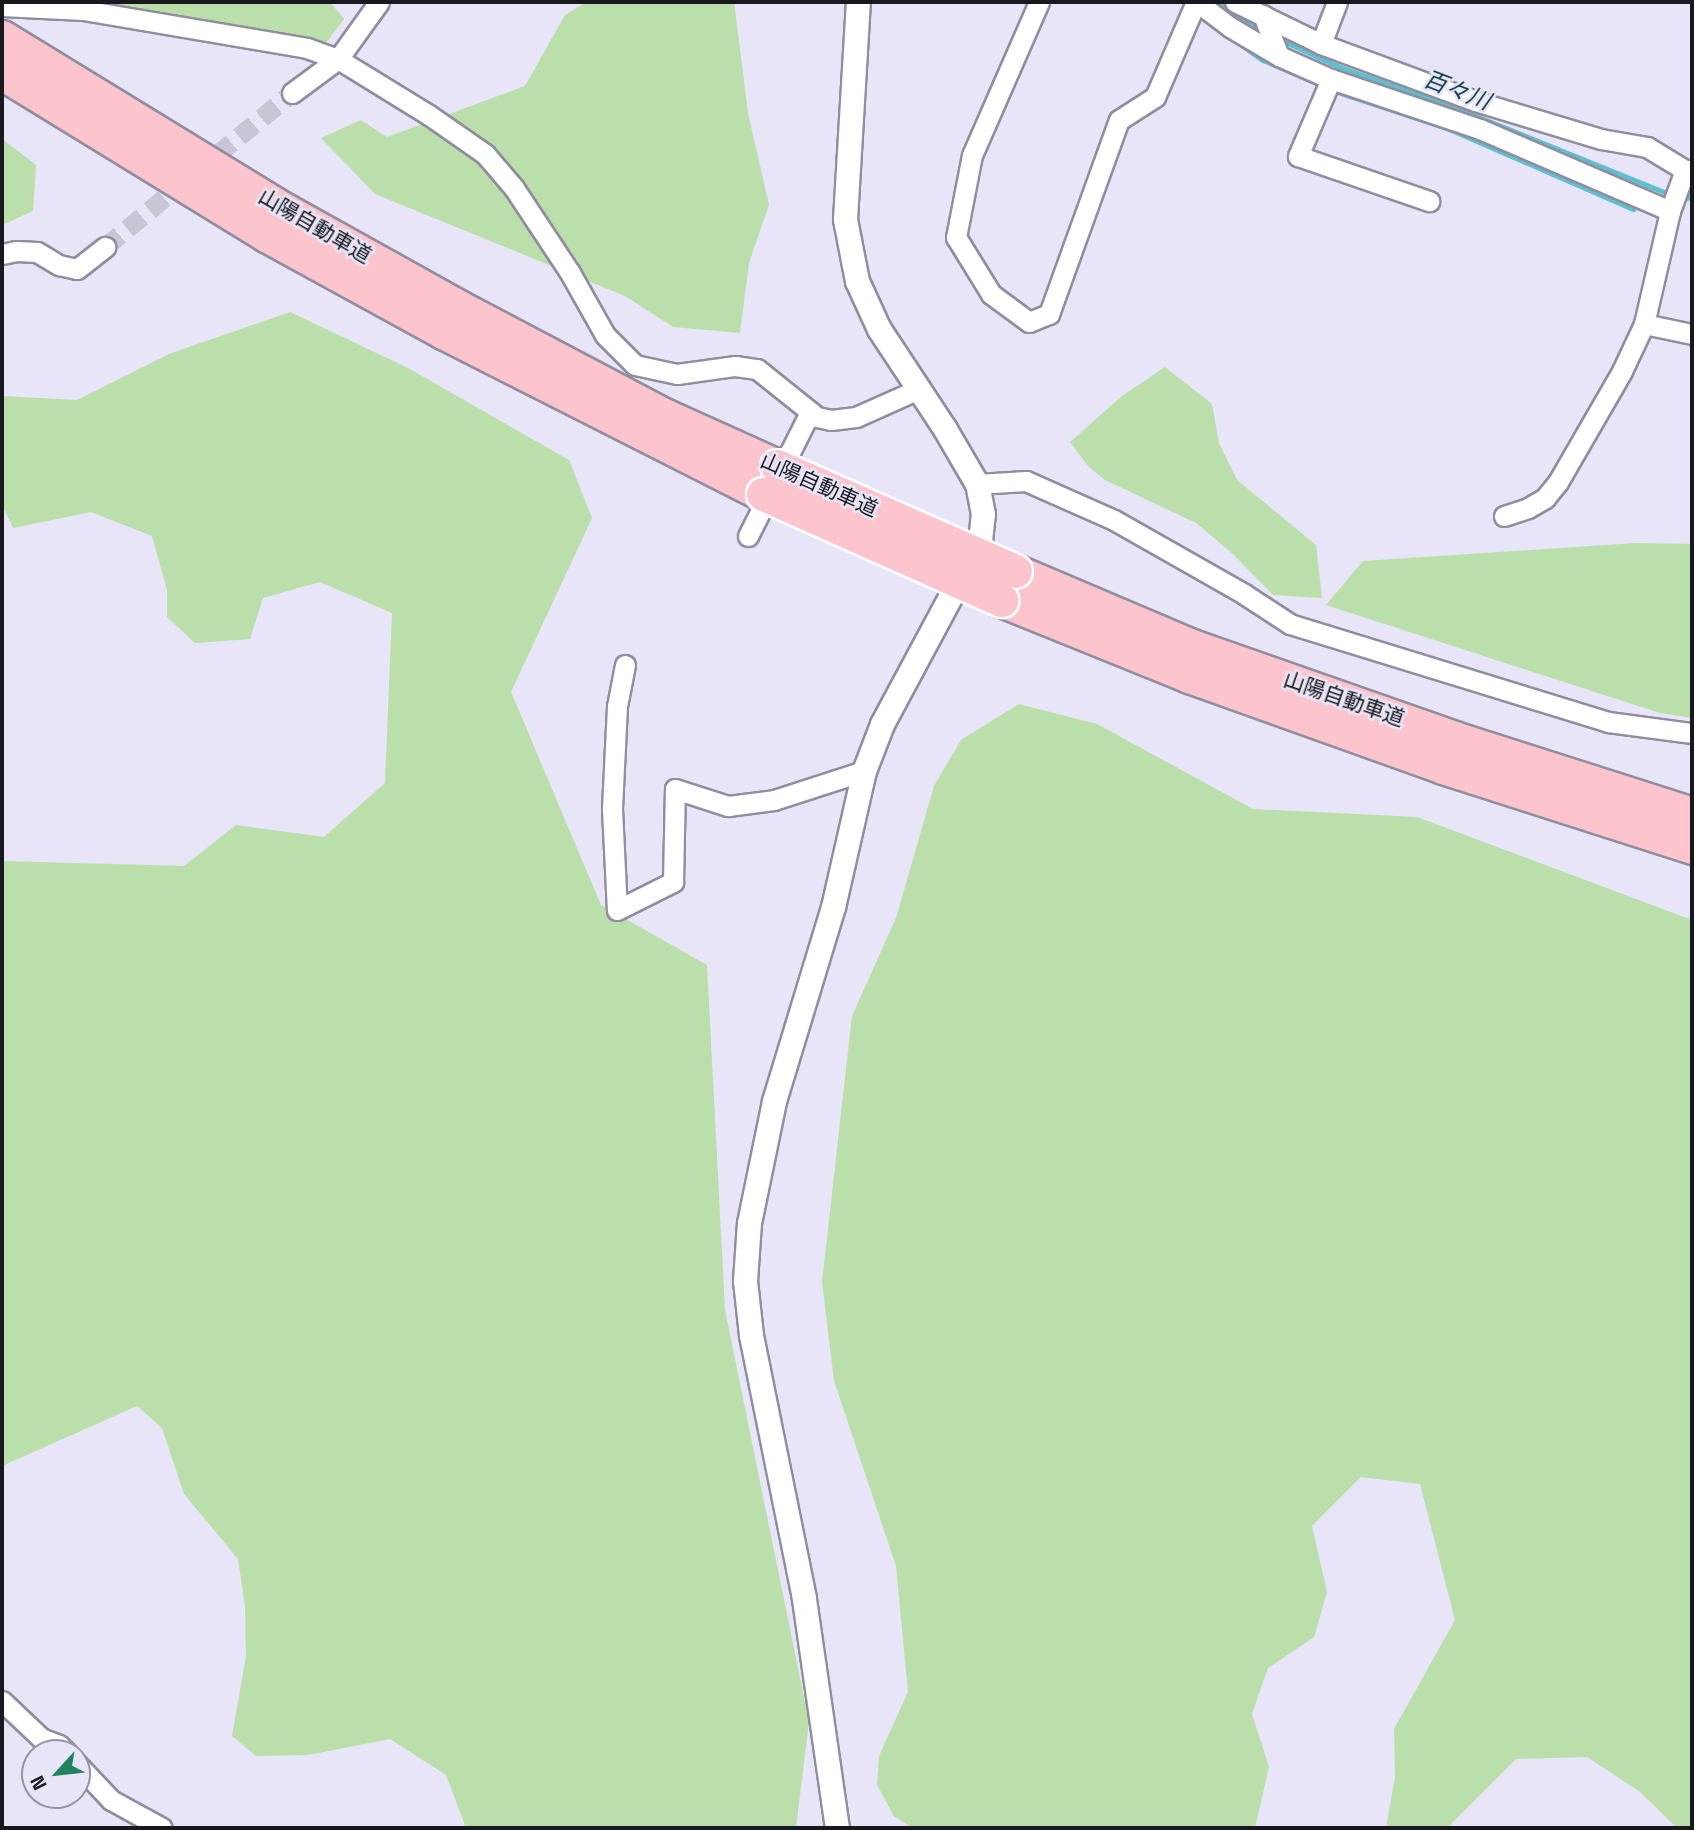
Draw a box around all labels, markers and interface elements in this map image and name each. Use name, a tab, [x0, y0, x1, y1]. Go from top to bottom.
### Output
water label: 百々川	[1420, 65, 1494, 115]
street label: 山陽自動車道	[254, 184, 376, 268]
street label: 山陽自動車道	[756, 448, 882, 522]
street label: 山陽自動車道	[1280, 667, 1408, 731]
north arrow	[21, 1739, 91, 1809]
text: N	[25, 1772, 53, 1794]

